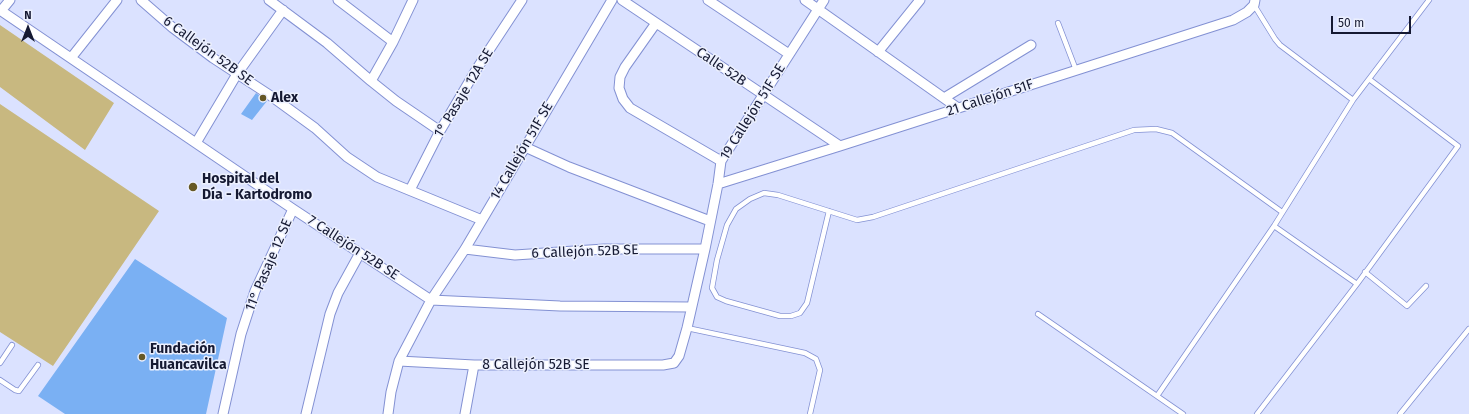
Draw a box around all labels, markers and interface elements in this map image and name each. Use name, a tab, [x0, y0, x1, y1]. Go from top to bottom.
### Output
north arrow	[8, 8, 48, 48]
scale bar	[1333, 8, 1413, 34]
text: N	[24, 9, 32, 22]
street label: 6 Callejón 52B SE	[160, 13, 256, 89]
text: 50 m	[1338, 16, 1364, 30]
street label: Calle 52B	[693, 44, 749, 90]
street label: 1° Pasaje 12A SE	[431, 45, 497, 141]
street label: 19 Callejón 51F SE	[717, 61, 789, 163]
street label: 21 Callejón 51F	[944, 76, 1036, 120]
place label: Alex	[271, 90, 298, 106]
marker: Alex	[258, 93, 268, 103]
street label: 14 Callejón 51F SE	[487, 99, 557, 203]
place label: Hospital del Día - Kartodromo	[202, 171, 312, 204]
marker: Hospital del Día - Kartodromo	[187, 181, 199, 193]
street label: 7 Callejón 52B SE	[304, 212, 402, 284]
street label: 11° Pasaje 12 SE	[242, 216, 296, 314]
street label: 6 Callejón 52B SE	[531, 242, 639, 262]
place label: Fundación Huancavilca	[150, 341, 227, 374]
marker: Fundación Huancavilca	[137, 352, 147, 362]
street label: 8 Callejón 52B SE	[482, 357, 590, 373]

